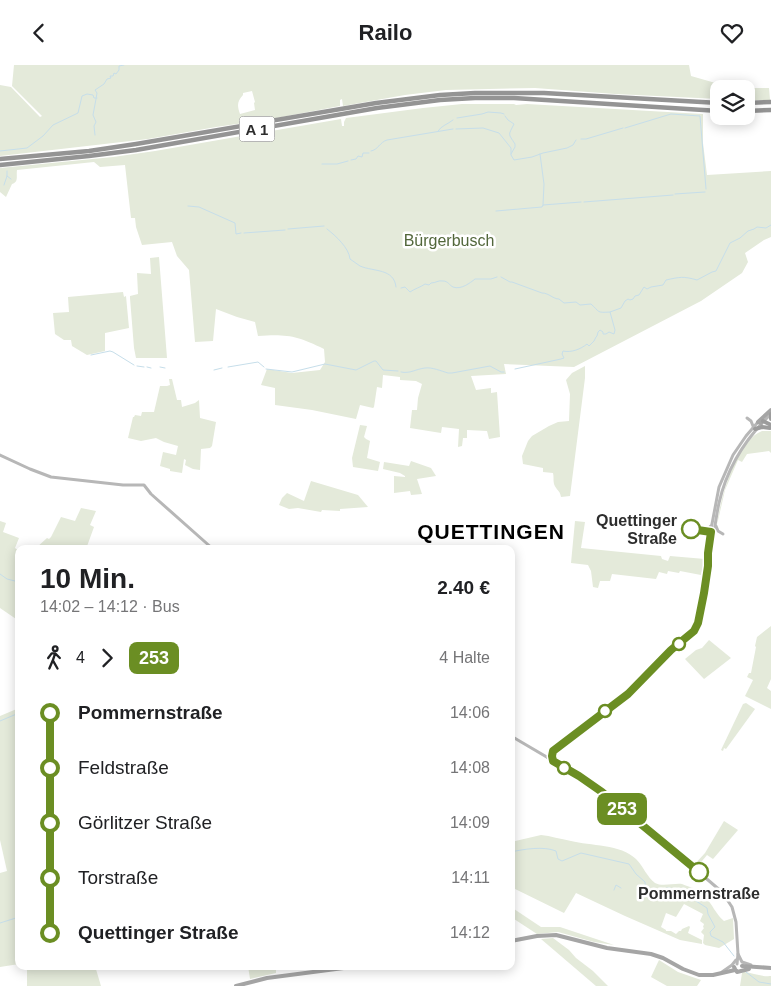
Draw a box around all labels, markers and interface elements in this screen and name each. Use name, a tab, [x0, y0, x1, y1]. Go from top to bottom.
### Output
icon: back	[25, 19, 53, 47]
icon: heart	[718, 19, 746, 47]
text: Railo	[359, 20, 412, 45]
map controls	[710, 80, 755, 125]
button: layers	[710, 80, 755, 125]
road number: A 1	[240, 117, 274, 141]
park label: Bürgerbusch	[404, 232, 494, 249]
place label: Quettinger Straße	[596, 512, 677, 547]
marker: Quettinger Straße	[681, 519, 701, 539]
district label: QUETTINGEN	[417, 520, 565, 543]
text: 10 Min.	[40, 563, 135, 594]
text: 2.40 €	[437, 577, 490, 598]
text: 14:02 – 14:12 · Bus	[40, 598, 180, 615]
unlabelled marker	[672, 637, 686, 651]
icon: walk	[40, 644, 68, 672]
icon: forward	[93, 644, 121, 672]
text: 253	[139, 648, 169, 668]
text: 4	[76, 649, 85, 666]
text: 4 Halte	[439, 649, 490, 666]
text: Pommernstraße	[78, 702, 223, 723]
text: 14:06	[450, 704, 490, 721]
unlabelled marker	[598, 704, 612, 718]
text: Feldstraße	[78, 757, 169, 778]
text: 14:08	[450, 759, 490, 776]
unlabelled marker	[557, 761, 571, 775]
line badge: 253	[593, 793, 651, 825]
text: 253	[607, 799, 637, 819]
text: Görlitzer Straße	[78, 812, 212, 833]
text: 14:09	[450, 814, 490, 831]
marker: Pommernstraße	[689, 862, 709, 882]
text: Torstraße	[78, 867, 158, 888]
text: 14:11	[451, 869, 490, 886]
place label: Pommernstraße	[638, 885, 760, 902]
text: Quettinger Straße	[78, 922, 238, 943]
text: 14:12	[450, 924, 490, 941]

